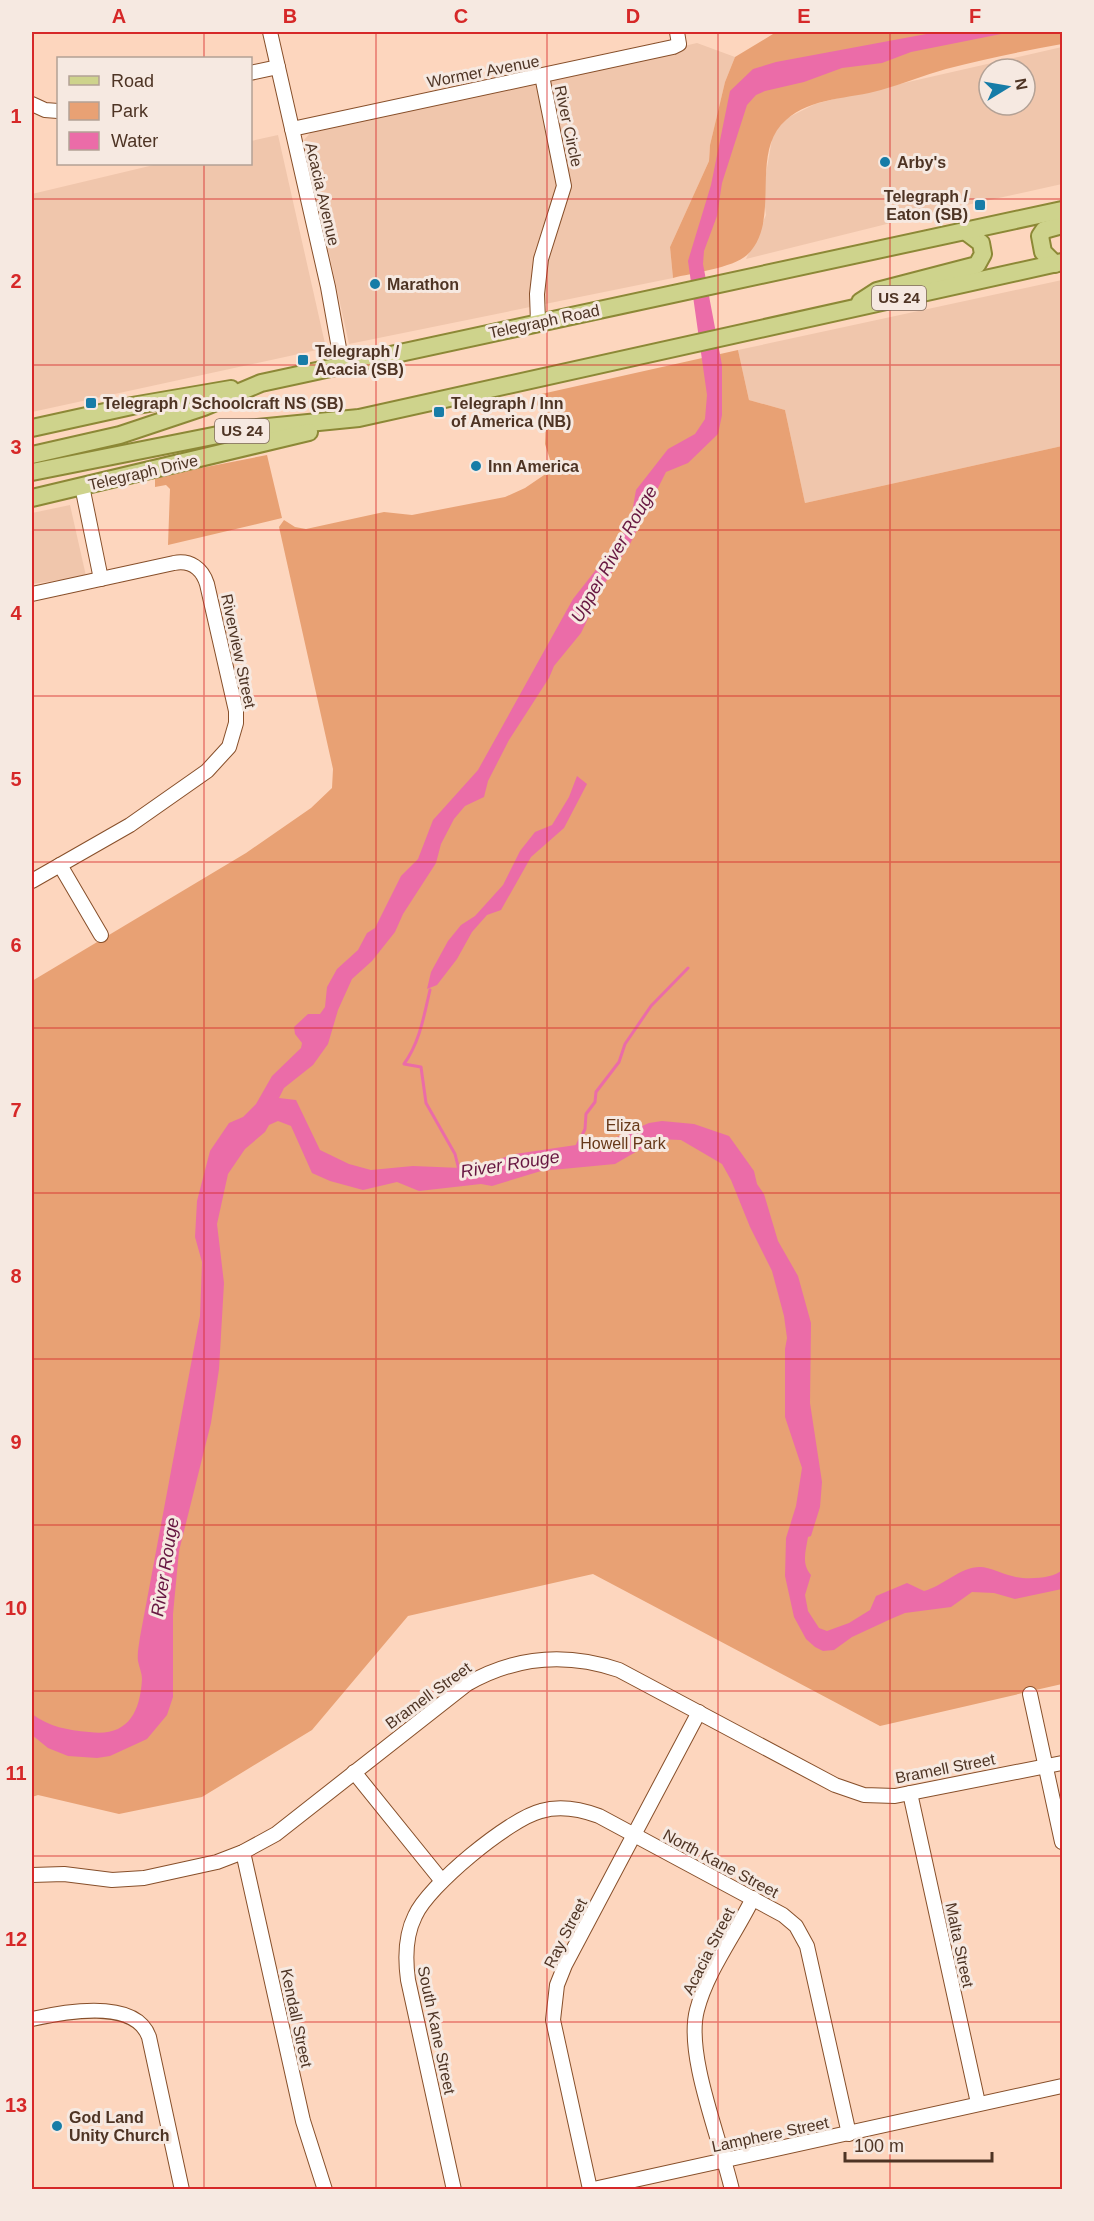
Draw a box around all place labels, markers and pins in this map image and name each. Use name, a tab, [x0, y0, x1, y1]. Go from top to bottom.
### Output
place label: Arby's	[897, 154, 946, 171]
marker: Arby's	[878, 155, 892, 169]
place label: Telegraph / Eaton (SB)	[884, 188, 969, 223]
marker: Telegraph / Eaton (SB)	[973, 198, 987, 212]
place label: Marathon	[387, 276, 459, 293]
marker: Marathon	[368, 277, 382, 291]
place label: Telegraph / Acacia (SB)	[315, 343, 404, 378]
marker: Telegraph / Acacia (SB)	[296, 353, 310, 367]
place label: Telegraph / Schoolcraft NS (SB)	[103, 395, 344, 412]
place label: Telegraph / Inn of America (NB)	[451, 395, 571, 430]
marker: Telegraph / Schoolcraft NS (SB)	[84, 396, 98, 410]
marker: Telegraph / Inn of America (NB)	[432, 405, 446, 419]
place label: Inn America	[488, 458, 579, 475]
marker: Inn America	[469, 459, 483, 473]
place label: God Land Unity Church	[69, 2109, 169, 2144]
marker: God Land Unity Church	[50, 2119, 64, 2133]

